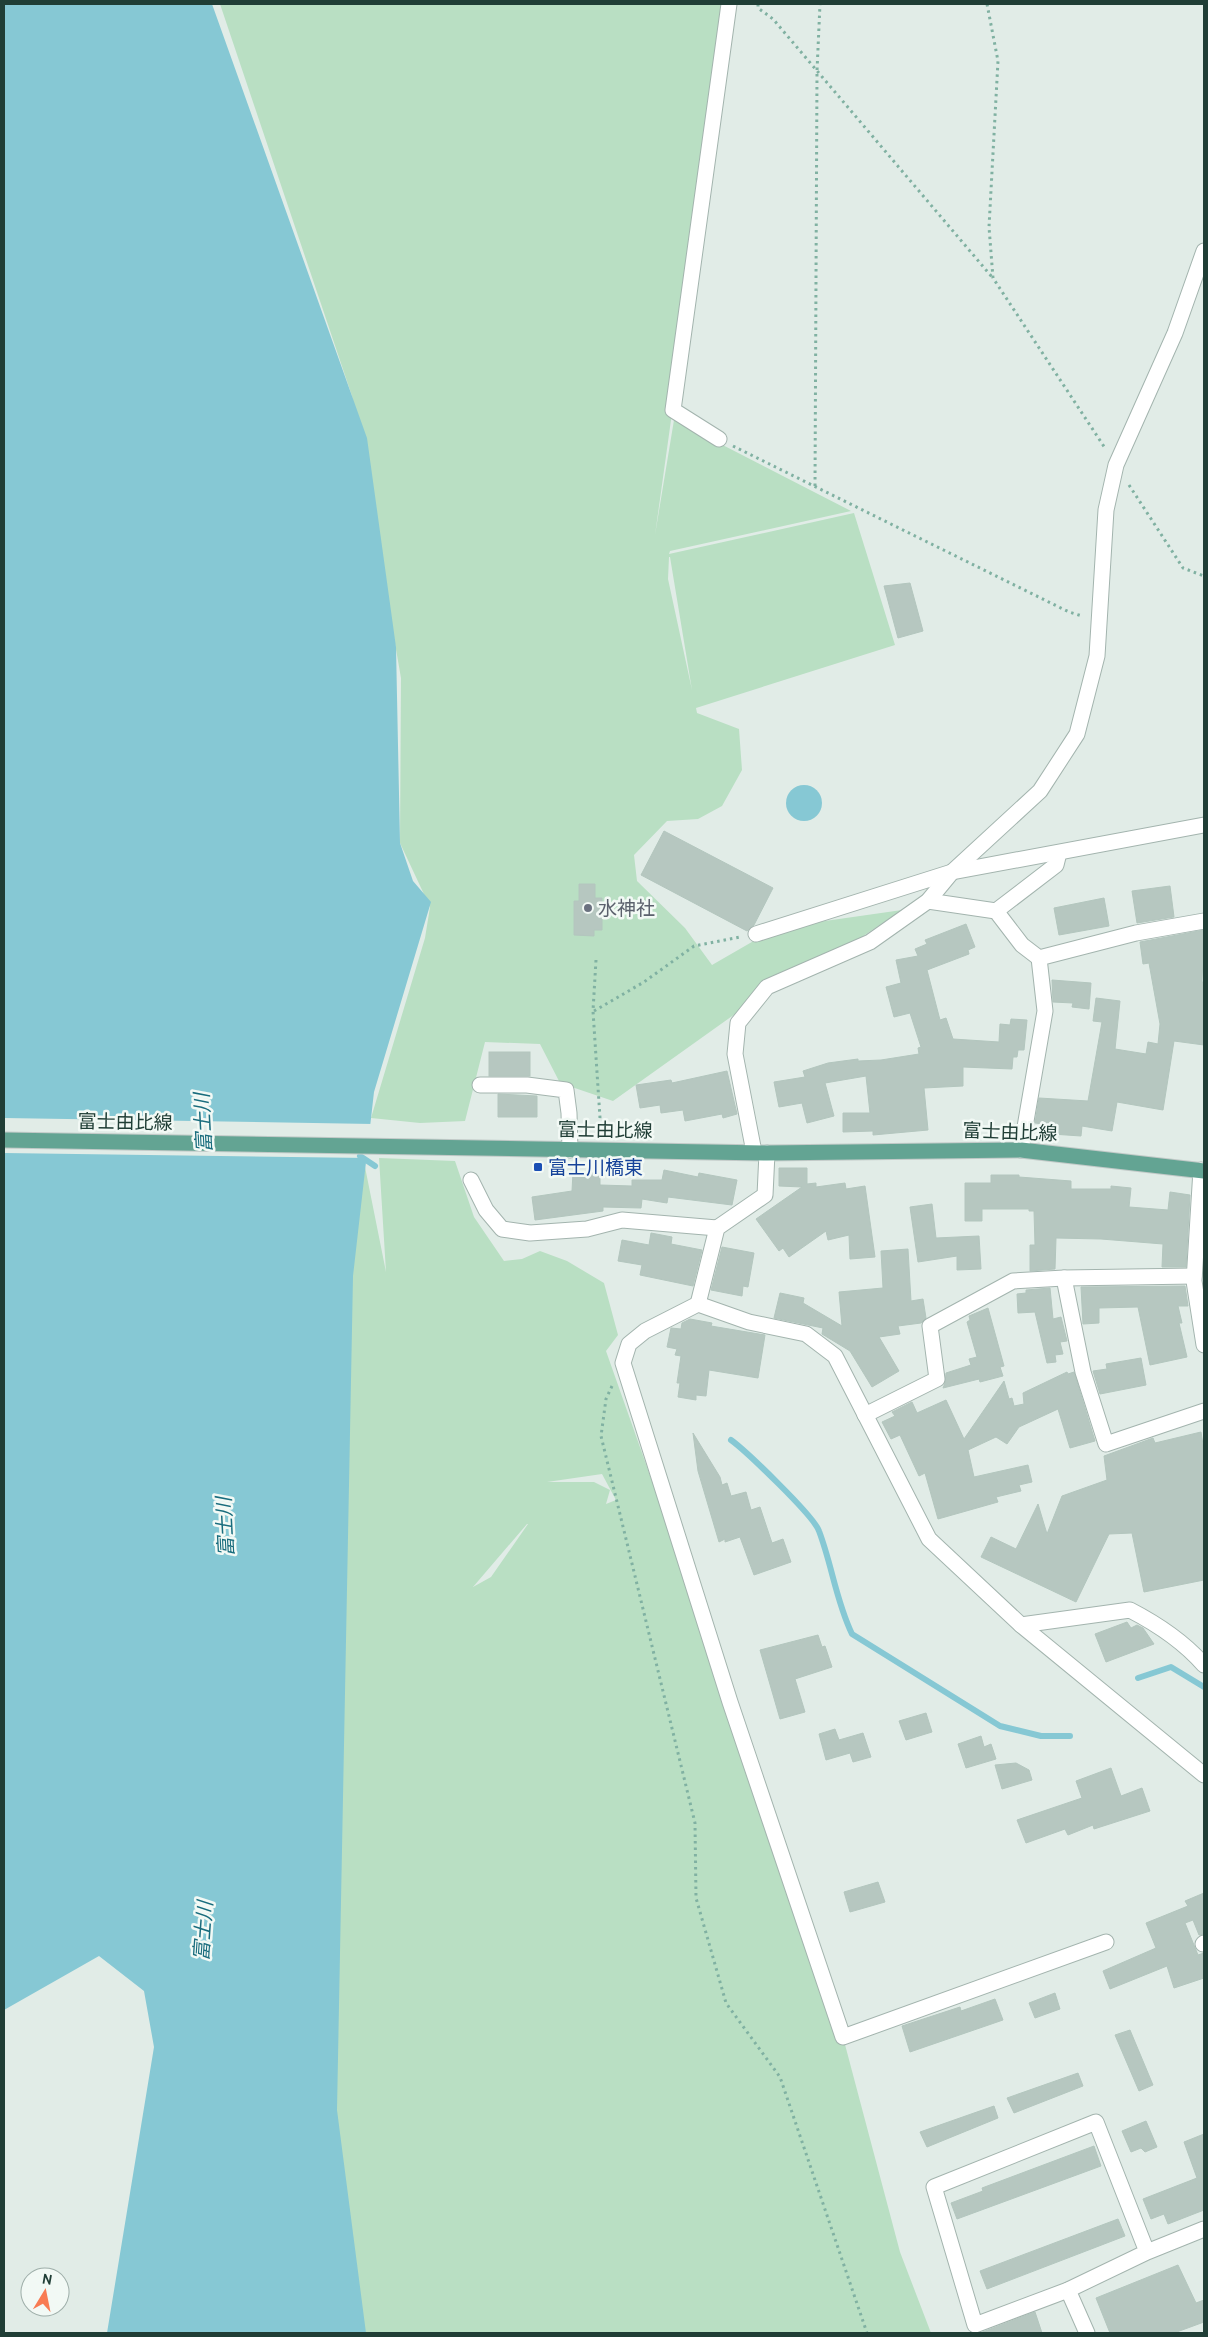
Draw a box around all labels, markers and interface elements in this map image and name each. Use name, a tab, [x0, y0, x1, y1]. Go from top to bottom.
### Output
place label: 水神社	[598, 897, 655, 920]
marker: 水神社	[582, 902, 594, 914]
water label: 富士川	[189, 1090, 217, 1154]
street label: 富士由比線	[77, 1110, 173, 1134]
street label: 富士由比線	[557, 1118, 653, 1142]
street label: 富士由比線	[962, 1119, 1058, 1145]
place label: 富士川橋東	[548, 1156, 643, 1179]
marker: 富士川橋東	[532, 1161, 544, 1173]
water label: 富士川	[211, 1494, 239, 1558]
water label: 富士川	[189, 1898, 217, 1962]
north arrow	[20, 2267, 70, 2317]
text: N	[41, 2269, 54, 2289]

